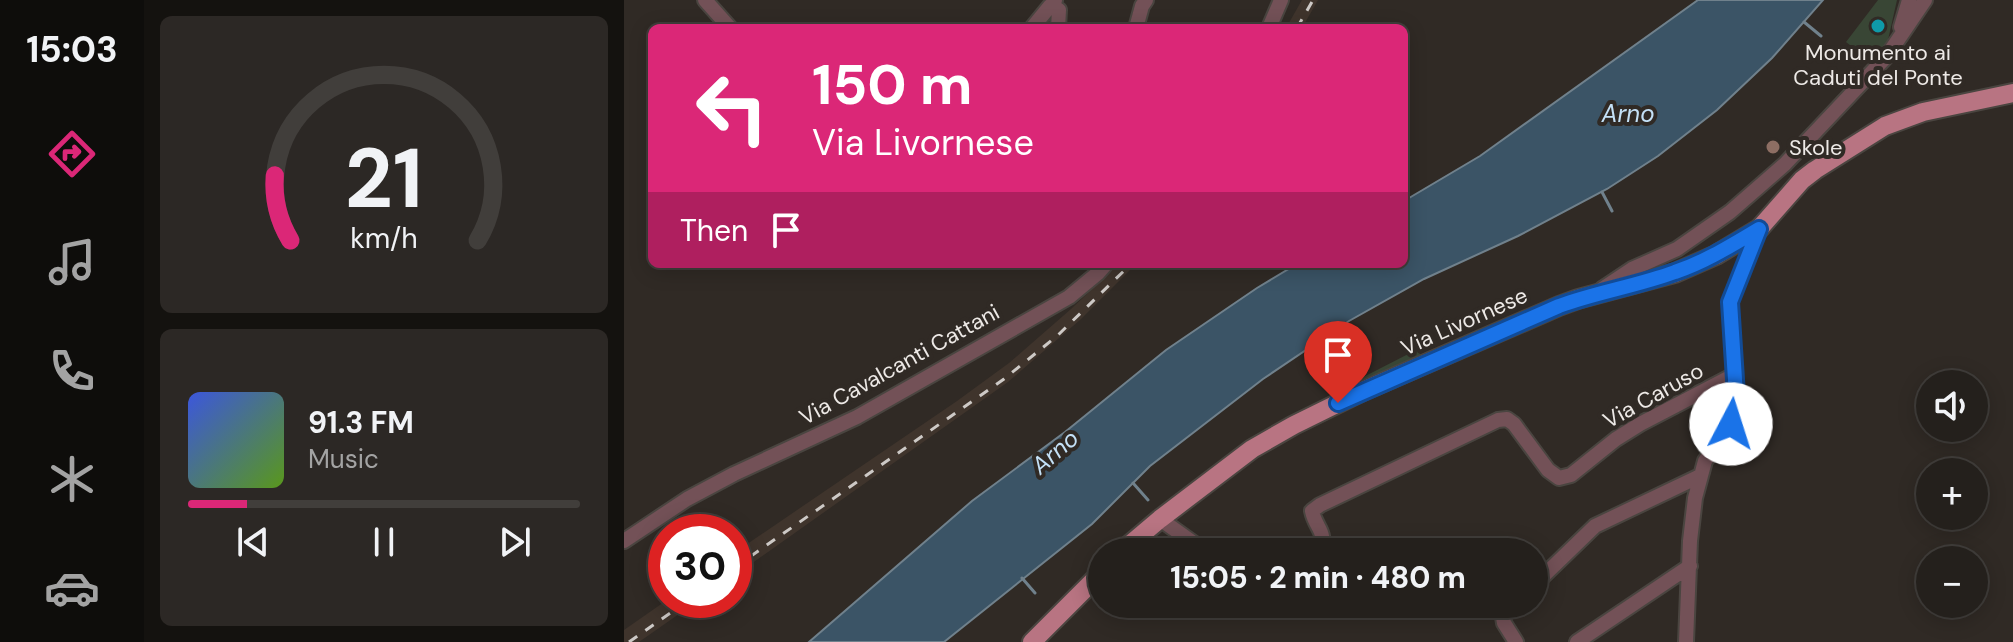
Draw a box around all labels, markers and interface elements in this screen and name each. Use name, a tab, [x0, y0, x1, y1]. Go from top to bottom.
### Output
marker: Monumento ai Caduti del Ponte	[1869, 17, 1887, 35]
text: 15:03	[26, 26, 118, 73]
place label: Monumento ai Caduti del Ponte	[1793, 38, 1963, 92]
text: 150 m	[812, 48, 973, 121]
icon: left	[680, 56, 784, 160]
water label: Arno	[1601, 98, 1654, 129]
text: Via Livornese	[812, 119, 1034, 166]
text: 21	[345, 123, 423, 232]
icon: directions	[44, 126, 100, 182]
place label: Skole	[1789, 133, 1843, 162]
marker: Skole	[1764, 138, 1782, 156]
icon: arrive	[764, 208, 808, 252]
text: Then	[680, 211, 748, 250]
text: km/h	[350, 220, 418, 257]
icon: music	[44, 234, 100, 290]
street label: Via Livornese	[1396, 281, 1532, 362]
street label: Via Cavalcanti Cattani	[794, 297, 1004, 432]
pin	[1304, 321, 1372, 403]
icon: arrive	[1316, 333, 1360, 377]
icon: phone	[44, 343, 100, 399]
street label: Via Caruso	[1598, 356, 1709, 435]
map controls	[1916, 370, 1988, 618]
button: sound	[1916, 370, 1988, 442]
position arrow	[1689, 382, 1773, 466]
text: 91.3 FM	[308, 403, 414, 442]
water label: Arno	[1024, 423, 1085, 481]
text: Music	[308, 442, 379, 476]
icon: climate	[44, 451, 100, 507]
button: +	[1916, 458, 1988, 530]
speed limit sign: 30	[648, 514, 752, 618]
icon: previous	[231, 520, 275, 564]
icon: pause	[362, 520, 406, 564]
icon: next	[493, 520, 537, 564]
button: −	[1916, 546, 1988, 618]
text: 15:05 · 2 min · 480 m	[1170, 558, 1466, 597]
icon: car	[44, 560, 100, 616]

